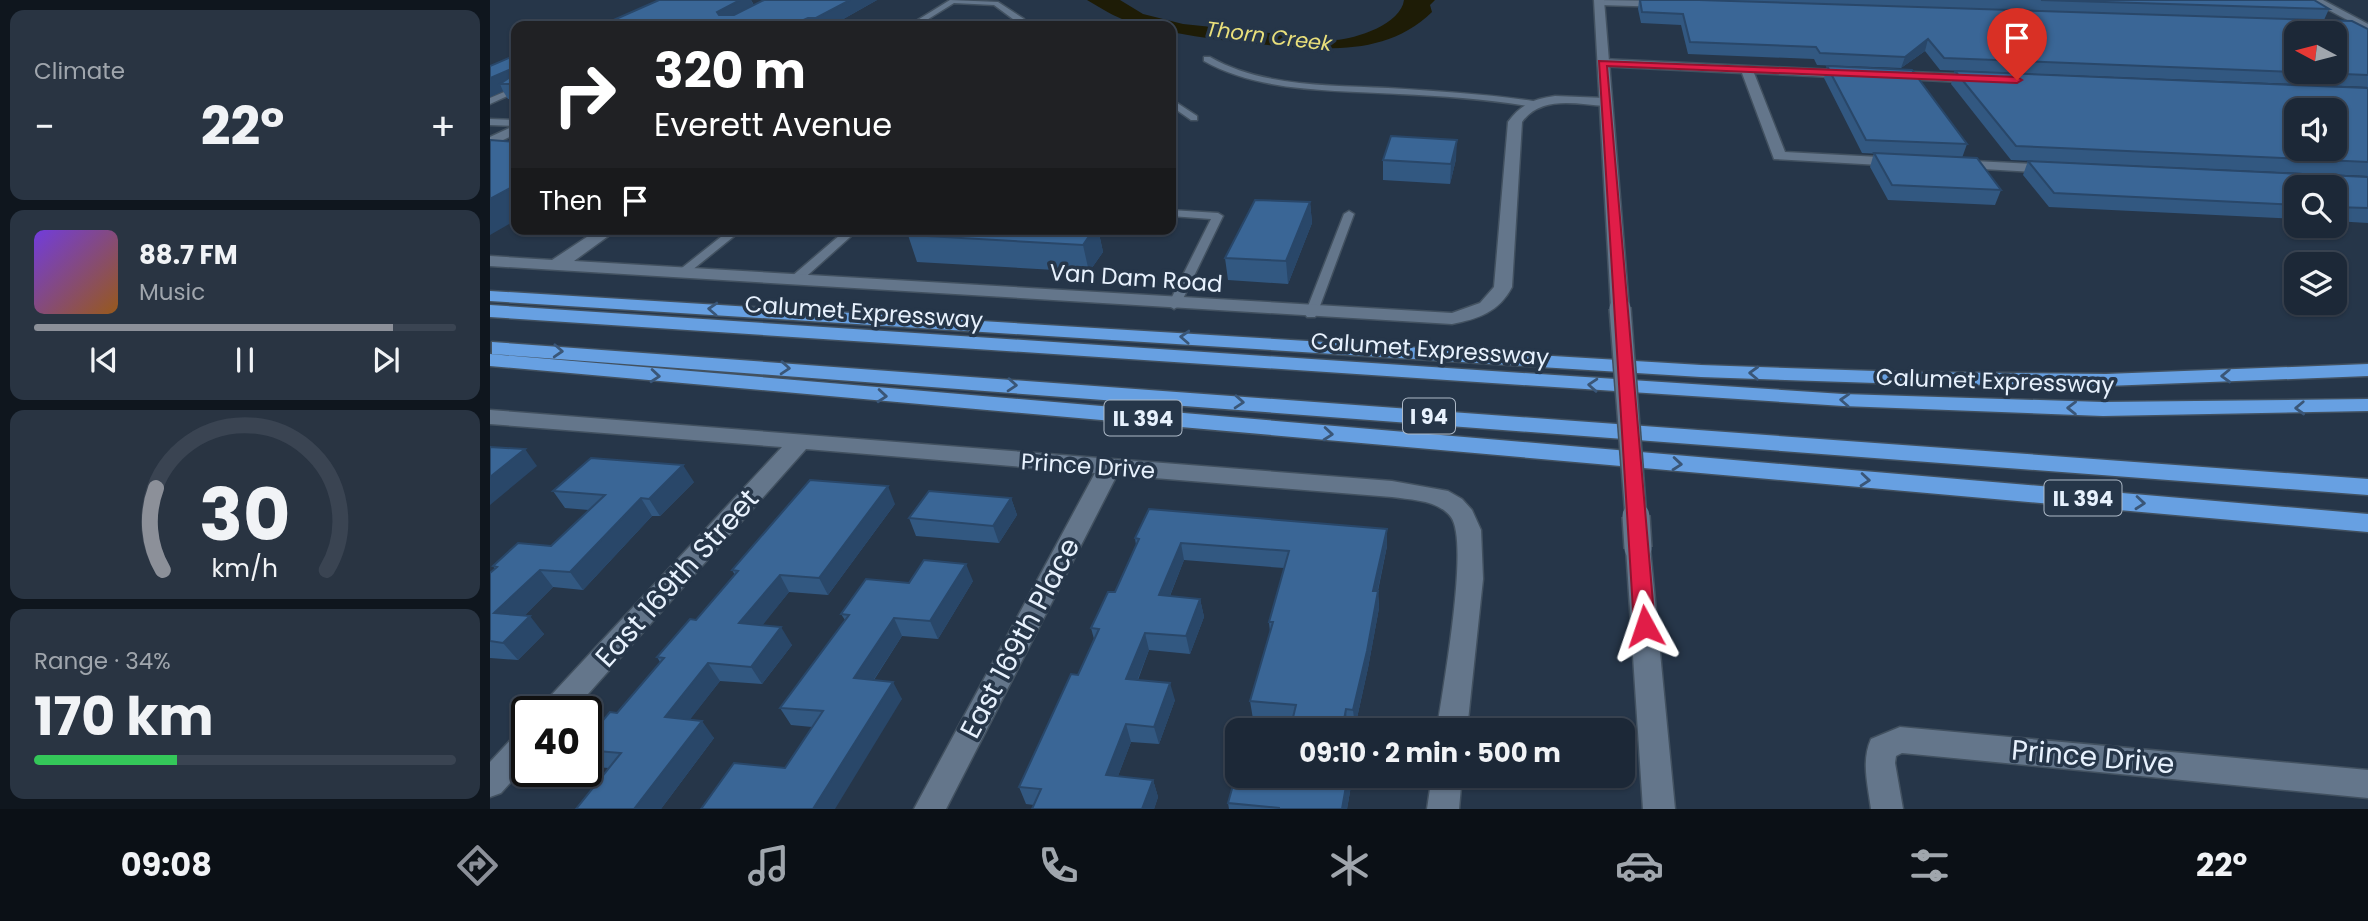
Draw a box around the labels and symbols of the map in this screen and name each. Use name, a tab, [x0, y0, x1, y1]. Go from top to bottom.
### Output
pin	[1987, 8, 2047, 80]
water label: Thorn Creek	[1204, 14, 1335, 58]
north arrow	[2284, 21, 2347, 84]
street label: Van Dam Road	[1048, 256, 1224, 300]
street label: Calumet Expressway	[744, 288, 984, 336]
one-way arrow	[707, 302, 718, 317]
street label: Calumet Expressway	[1310, 325, 1550, 373]
one-way arrow	[1179, 330, 1190, 345]
one-way arrow	[553, 343, 564, 358]
one-way arrow	[780, 360, 791, 375]
street label: Calumet Expressway	[1875, 361, 2115, 401]
one-way arrow	[1748, 365, 1759, 380]
one-way arrow	[650, 368, 661, 383]
one-way arrow	[2221, 368, 2231, 384]
one-way arrow	[1007, 377, 1018, 392]
one-way arrow	[1588, 378, 1599, 393]
one-way arrow	[877, 388, 888, 403]
one-way arrow	[1839, 393, 1850, 408]
one-way arrow	[1234, 394, 1245, 409]
road number: I 94	[1403, 398, 1455, 434]
road number: IL 394	[1104, 400, 1182, 436]
one-way arrow	[2294, 400, 2305, 415]
one-way arrow	[2067, 401, 2078, 416]
one-way arrow	[1323, 426, 1334, 441]
street label: Prince Drive	[1020, 445, 1156, 487]
one-way arrow	[1672, 456, 1683, 471]
one-way arrow	[1860, 472, 1871, 487]
street label: East 169th Street	[586, 480, 768, 676]
road number: IL 394	[2044, 480, 2122, 516]
one-way arrow	[2135, 496, 2146, 511]
street label: East 169th Place	[951, 531, 1089, 745]
position arrow	[1608, 589, 1682, 663]
speed limit sign: 40	[511, 696, 602, 787]
street label: Prince Drive	[2010, 730, 2176, 784]

